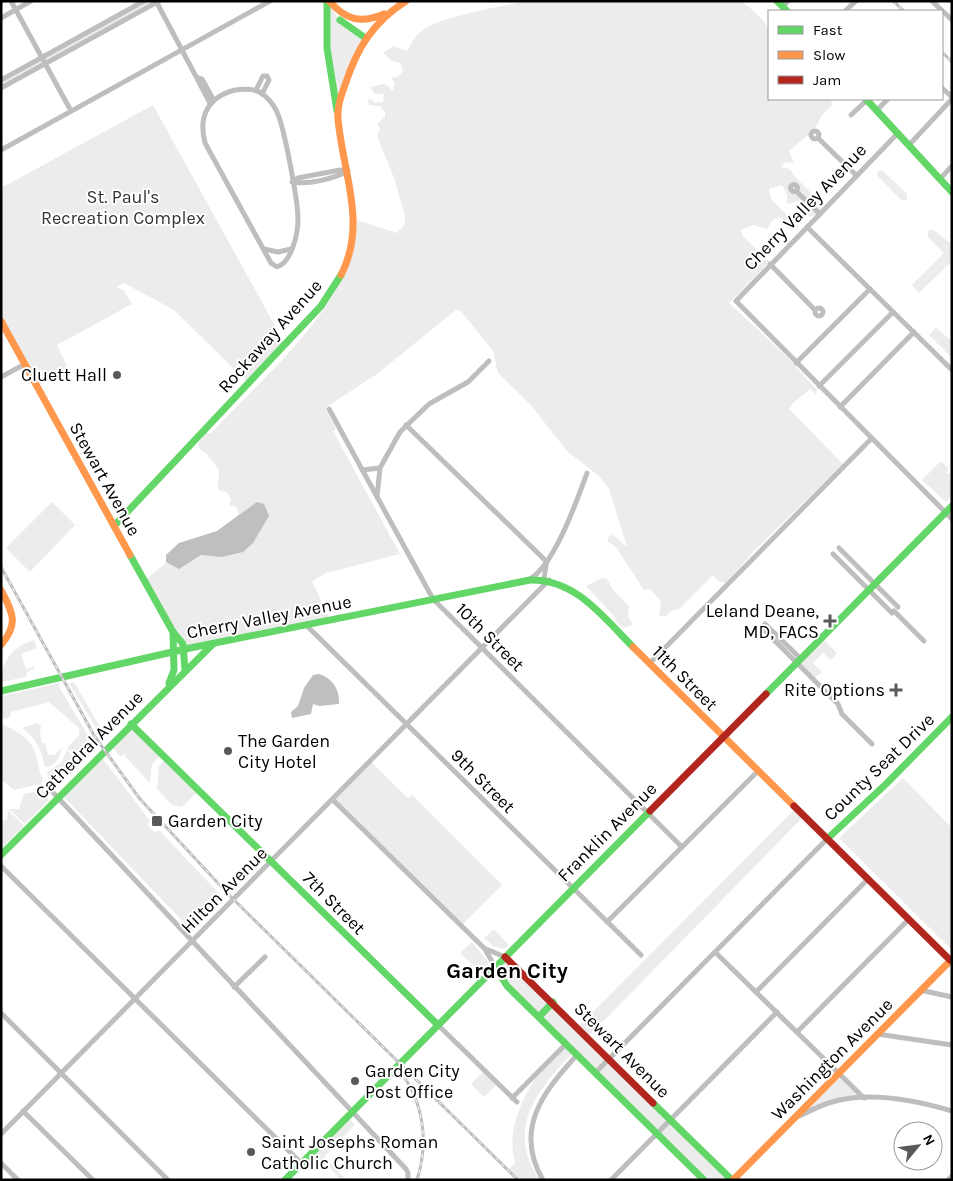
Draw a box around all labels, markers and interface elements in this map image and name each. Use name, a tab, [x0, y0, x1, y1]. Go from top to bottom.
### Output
legend	[768, 10, 943, 100]
text: Fast	[813, 21, 843, 39]
text: Slow	[813, 46, 845, 64]
text: Jam	[813, 71, 841, 89]
street label: Cherry Valley Avenue	[739, 139, 871, 275]
park label: St. Paul's Recreation Complex	[41, 186, 205, 229]
street label: Rockaway Avenue	[213, 275, 327, 397]
place label: Cluett Hall	[21, 364, 107, 386]
marker: Cluett Hall	[111, 369, 123, 381]
street label: Stewart Avenue	[65, 418, 145, 540]
street label: Cherry Valley Avenue	[185, 590, 353, 644]
street label: 10th Street	[451, 598, 529, 676]
place label: Leland Deane, MD, FACS	[706, 600, 819, 643]
marker: Leland Deane, MD, FACS	[823, 614, 837, 628]
street label: 11th Street	[648, 641, 722, 715]
place label: Rite Options	[784, 679, 885, 701]
marker: Rite Options	[889, 683, 903, 697]
street label: Cathedral Avenue	[31, 687, 147, 803]
street label: County Seat Drive	[819, 709, 939, 825]
place label: The Garden City Hotel	[238, 730, 330, 773]
street label: 9th Street	[446, 744, 520, 818]
marker: The Garden City Hotel	[222, 745, 234, 757]
street label: Franklin Avenue	[553, 778, 661, 886]
place label: Garden City	[168, 810, 263, 832]
marker: Garden City	[150, 814, 164, 828]
street label: Hilton Avenue	[176, 842, 272, 938]
street label: 7th Street	[298, 867, 370, 939]
district label: Garden City	[446, 958, 568, 984]
street label: Washington Avenue	[767, 994, 897, 1124]
street label: Stewart Avenue	[569, 997, 675, 1103]
place label: Garden City Post Office	[365, 1060, 460, 1103]
marker: Garden City Post Office	[349, 1075, 361, 1087]
north arrow	[893, 1121, 943, 1171]
place label: Saint Josephs Roman Catholic Church	[261, 1131, 438, 1174]
text: N	[919, 1131, 939, 1148]
marker: Saint Josephs Roman Catholic Church	[245, 1146, 257, 1158]

